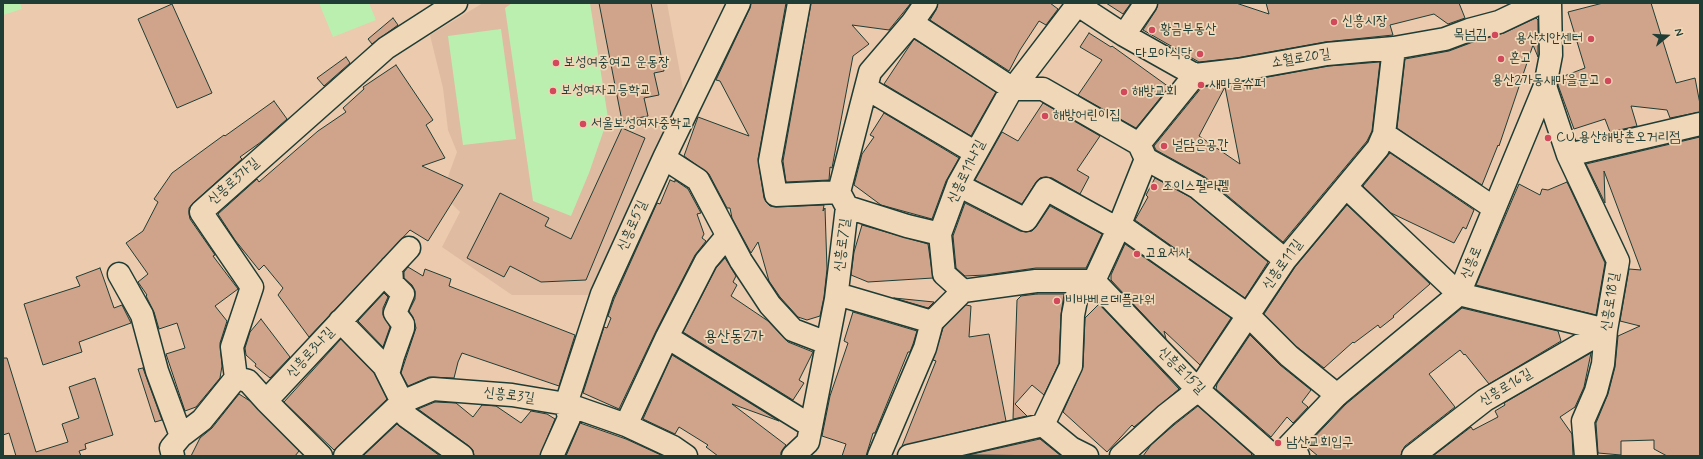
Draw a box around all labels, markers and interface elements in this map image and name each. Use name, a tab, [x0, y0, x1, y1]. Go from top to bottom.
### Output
place label: 신흥시장	[1342, 14, 1387, 30]
north arrow	[1647, 16, 1687, 56]
marker: 신흥시장	[1329, 17, 1339, 27]
place label: 황금부동산	[1160, 22, 1216, 38]
marker: 황금부동산	[1147, 25, 1157, 35]
place label: 목넘김	[1453, 27, 1487, 43]
text: N	[1671, 27, 1686, 38]
marker: 목넘김	[1490, 30, 1500, 40]
place label: 용산치안센터	[1515, 31, 1583, 47]
marker: 용산치안센터	[1586, 34, 1596, 44]
place label: 다모아식당	[1136, 46, 1192, 62]
street label: 소월로20길	[1270, 46, 1332, 72]
marker: 다모아식당	[1195, 49, 1205, 59]
place label: 혼고	[1509, 51, 1532, 67]
marker: 혼고	[1496, 54, 1506, 64]
place label: 보성여중여고 운동장	[564, 55, 669, 71]
marker: 보성여중여고 운동장	[551, 58, 561, 68]
place label: 용산2가동새마을문고	[1492, 73, 1600, 89]
marker: 용산2가동새마을문고	[1603, 76, 1613, 86]
place label: 새마을슈퍼	[1209, 77, 1265, 93]
marker: 새마을슈퍼	[1196, 80, 1206, 90]
place label: 보성여자고등학교	[561, 83, 651, 99]
place label: 해방교회	[1132, 84, 1177, 100]
marker: 보성여자고등학교	[548, 86, 558, 96]
marker: 해방교회	[1119, 87, 1129, 97]
place label: 해방어린이집	[1053, 108, 1121, 124]
marker: 해방어린이집	[1040, 111, 1050, 121]
place label: 서울보성여자중학교	[591, 116, 692, 132]
marker: 서울보성여자중학교	[578, 119, 588, 129]
place label: CU 용산해방촌오거리점	[1556, 130, 1680, 146]
marker: CU 용산해방촌오거리점	[1543, 133, 1553, 143]
street label: 신흥로11나길	[944, 137, 990, 207]
place label: 널담은공간	[1172, 138, 1228, 154]
marker: 널담은공간	[1159, 141, 1169, 151]
street label: 신흥로3가길	[205, 155, 263, 209]
place label: 조이스팔라펠	[1162, 179, 1230, 195]
marker: 조이스팔라펠	[1149, 182, 1159, 192]
street label: 신흥로5길	[614, 198, 652, 254]
street label: 신흥로7길	[831, 217, 855, 273]
street label: 신흥로11길	[1259, 237, 1307, 293]
street label: 신흥로	[1458, 244, 1486, 282]
place label: 고요서사	[1145, 246, 1190, 262]
marker: 고요서사	[1132, 249, 1142, 259]
street label: 신흥로18길	[1598, 271, 1624, 333]
place label: 비바베르데플라워	[1065, 293, 1155, 309]
marker: 비바베르데플라워	[1052, 296, 1062, 306]
street label: 신흥로3나길	[283, 324, 339, 382]
district label: 용산동2가	[704, 328, 764, 348]
street label: 신흥로15길	[1154, 344, 1208, 398]
street label: 신흥로16길	[1477, 366, 1535, 410]
street label: 신흥로3길	[482, 385, 536, 407]
place label: 남산교회입구	[1286, 435, 1354, 451]
marker: 남산교회입구	[1273, 438, 1283, 448]

